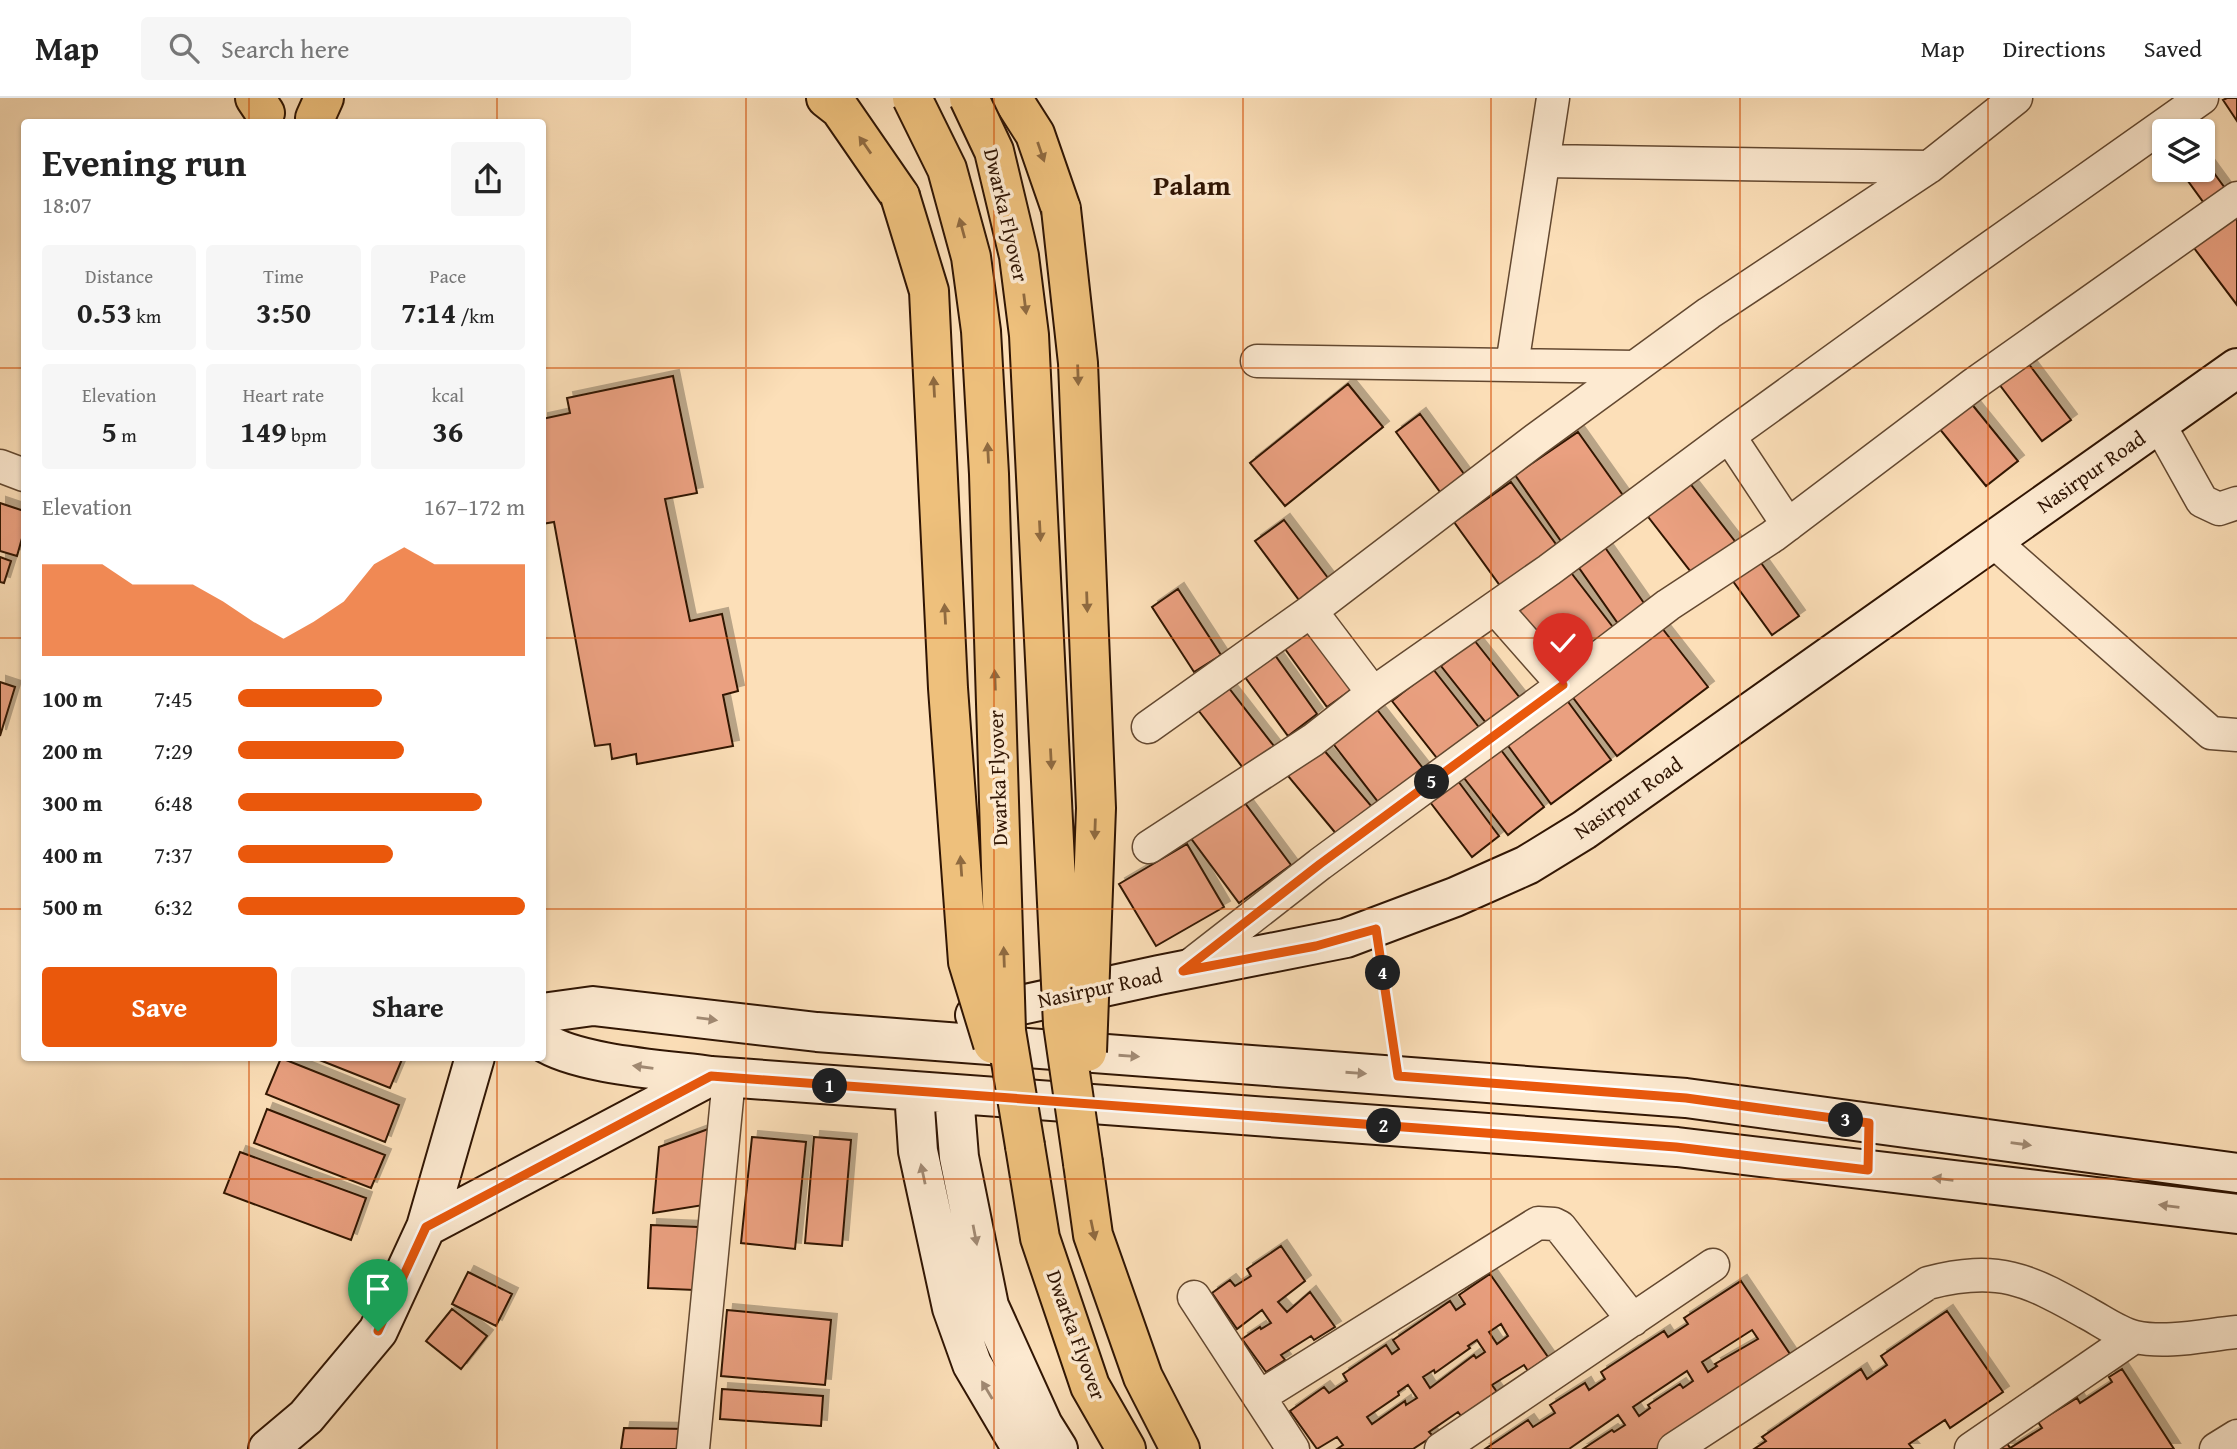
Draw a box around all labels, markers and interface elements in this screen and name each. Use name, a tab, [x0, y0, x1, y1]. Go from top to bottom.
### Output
search box	[141, 17, 631, 80]
text: Map	[35, 24, 99, 72]
icon: search	[165, 29, 203, 67]
text: Search here	[221, 29, 349, 68]
text: Map	[1921, 31, 1965, 66]
text: Directions	[2003, 31, 2106, 66]
text: Saved	[2144, 31, 2202, 66]
map controls	[2152, 119, 2215, 182]
button: layers	[2152, 119, 2215, 182]
text: Evening run	[42, 134, 246, 190]
one-way arrow	[858, 136, 872, 154]
one-way arrow	[1036, 141, 1047, 162]
button: share	[451, 142, 525, 216]
street label: Dwarka Flyover	[976, 145, 1037, 285]
district label: Palam	[1153, 164, 1231, 205]
text: 18:07	[42, 188, 92, 221]
one-way arrow	[957, 217, 967, 238]
text: Distance	[85, 262, 153, 290]
text: Time	[263, 262, 304, 290]
text: Pace	[430, 262, 466, 290]
text: 0.53	[77, 290, 132, 334]
text: 3:50	[256, 290, 311, 334]
text: 7:14	[401, 290, 456, 334]
one-way arrow	[1020, 294, 1031, 316]
text: km	[132, 302, 161, 330]
text: /km	[456, 302, 495, 330]
one-way arrow	[1073, 364, 1084, 386]
one-way arrow	[928, 376, 939, 398]
text: Elevation	[82, 381, 156, 409]
text: Heart rate	[243, 381, 324, 409]
text: kcal	[432, 381, 464, 409]
text: 5	[102, 409, 117, 453]
text: 149	[240, 409, 287, 453]
text: 36	[432, 409, 463, 453]
text: m	[117, 421, 137, 449]
text: bpm	[287, 421, 327, 449]
street label: Nasirpur Road	[2030, 422, 2152, 521]
one-way arrow	[982, 442, 993, 464]
text: Elevation	[42, 490, 132, 523]
text: 167–172 m	[424, 490, 525, 523]
one-way arrow	[1035, 521, 1046, 543]
one-way arrow	[1082, 591, 1093, 613]
one-way arrow	[939, 603, 950, 625]
pin	[1533, 613, 1593, 685]
icon: check	[1544, 624, 1582, 662]
one-way arrow	[990, 669, 1001, 691]
text: 100 m	[42, 682, 103, 715]
text: 7:45	[154, 682, 193, 715]
street label: Dwarka Flyover	[980, 709, 1015, 847]
text: 200 m	[42, 734, 103, 767]
text: 7:29	[154, 734, 193, 767]
one-way arrow	[1045, 748, 1056, 770]
street label: Nasirpur Road	[1567, 748, 1689, 847]
pin: 5	[1414, 764, 1450, 800]
text: 5	[1427, 767, 1436, 795]
text: 300 m	[42, 786, 103, 819]
text: 6:48	[154, 786, 193, 819]
one-way arrow	[1089, 819, 1100, 841]
text: 400 m	[42, 838, 103, 871]
text: 7:37	[154, 838, 193, 871]
one-way arrow	[955, 855, 966, 877]
text: 500 m	[42, 890, 103, 923]
text: 6:32	[154, 890, 193, 923]
one-way arrow	[998, 946, 1009, 968]
pin: 4	[1366, 956, 1400, 990]
text: 4	[1378, 958, 1387, 986]
street label: Nasirpur Road	[1035, 959, 1166, 1016]
button: Save	[42, 967, 277, 1047]
button: Share	[291, 967, 525, 1047]
one-way arrow	[697, 1014, 719, 1025]
one-way arrow	[1118, 1051, 1140, 1062]
one-way arrow	[632, 1061, 654, 1072]
pin: 1	[812, 1068, 848, 1104]
one-way arrow	[1345, 1068, 1367, 1079]
text: 1	[825, 1071, 834, 1099]
pin: 3	[1828, 1102, 1864, 1138]
text: 3	[1841, 1105, 1850, 1133]
pin: 2	[1366, 1108, 1402, 1144]
text: 2	[1379, 1111, 1388, 1139]
one-way arrow	[2010, 1138, 2032, 1149]
one-way arrow	[917, 1163, 928, 1185]
one-way arrow	[1932, 1173, 1954, 1184]
one-way arrow	[2158, 1201, 2180, 1212]
one-way arrow	[1088, 1219, 1099, 1241]
one-way arrow	[969, 1224, 980, 1246]
pin	[348, 1259, 408, 1331]
street label: Dwarka Flyover	[1039, 1266, 1114, 1404]
icon: arrive	[359, 1270, 397, 1308]
one-way arrow	[981, 1381, 994, 1400]

